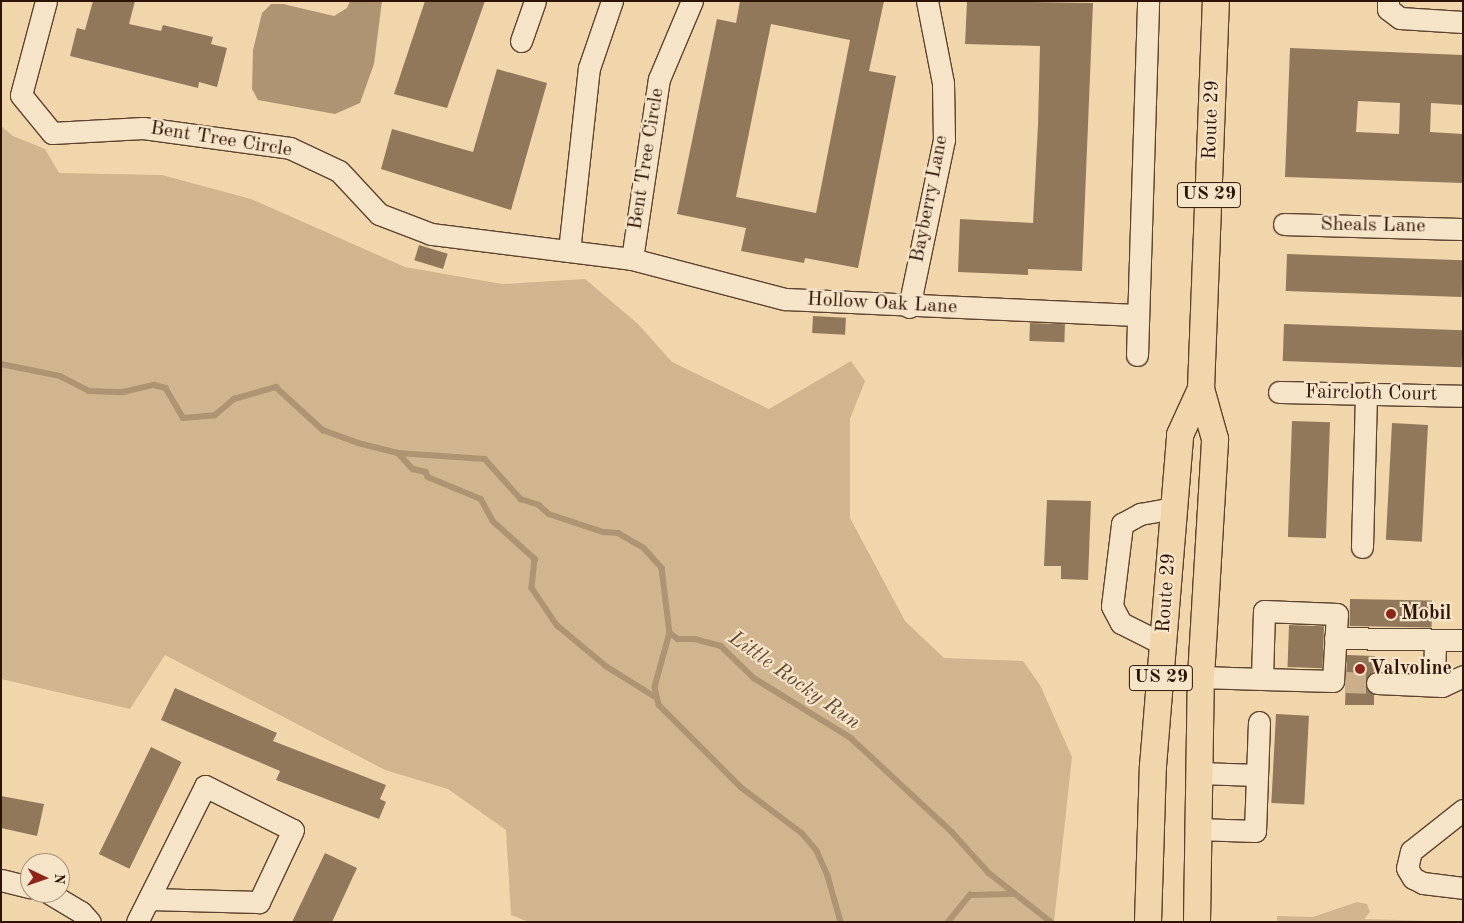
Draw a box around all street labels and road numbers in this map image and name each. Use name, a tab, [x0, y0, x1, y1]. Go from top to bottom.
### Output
street label: Route 29	[1199, 80, 1225, 160]
street label: Bent Tree Circle	[624, 86, 670, 232]
street label: Bent Tree Circle	[148, 117, 294, 163]
street label: Bayberry Lane	[906, 133, 954, 265]
road number: US 29	[1176, 178, 1242, 212]
street label: Sheals Lane	[1320, 213, 1426, 239]
street label: Hollow Oak Lane	[806, 288, 958, 320]
street label: Faircloth Court	[1305, 381, 1437, 407]
street label: Route 29	[1152, 552, 1182, 634]
road number: US 29	[1128, 661, 1194, 694]

